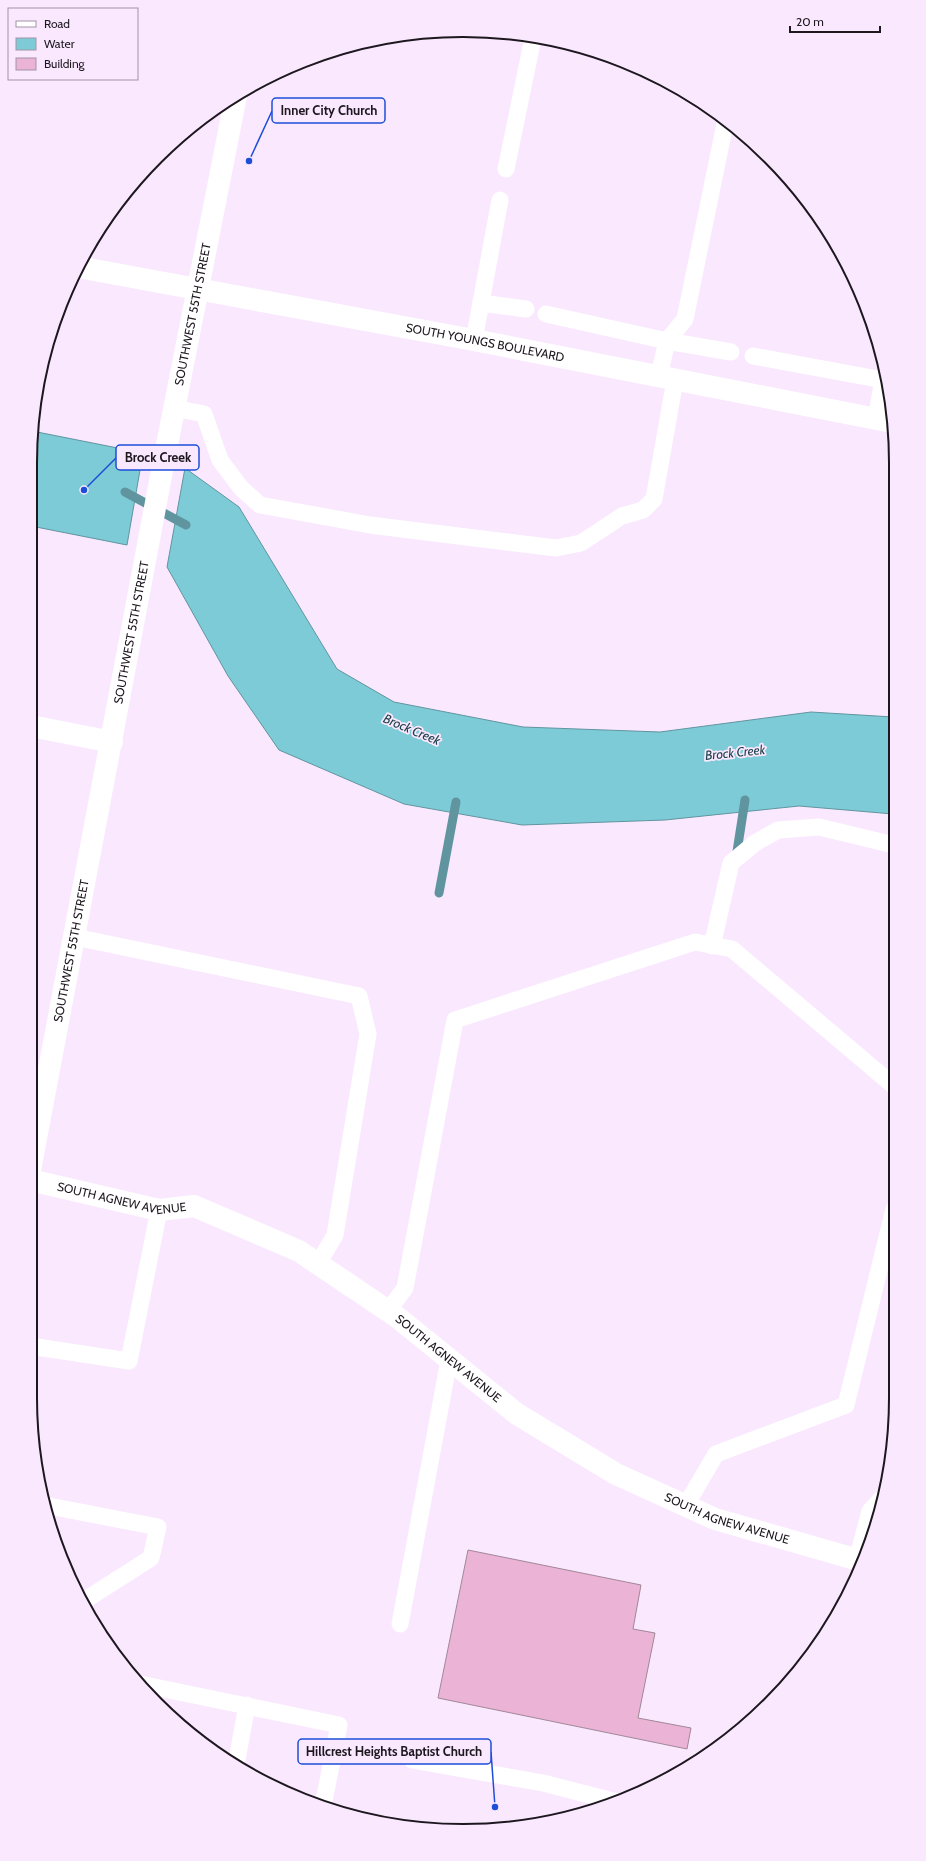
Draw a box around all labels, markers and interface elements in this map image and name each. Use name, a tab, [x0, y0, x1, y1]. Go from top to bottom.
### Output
legend	[8, 8, 138, 80]
scale bar	[790, 8, 880, 34]
text: 20 m	[796, 14, 824, 29]
text: Road	[44, 16, 70, 31]
text: Water	[44, 36, 75, 51]
text: Building	[44, 56, 86, 71]
callout: Inner City Church	[272, 98, 385, 123]
text: Inner City Church	[281, 102, 377, 118]
street label: SOUTHWEST 55TH STREET	[171, 241, 214, 387]
street label: SOUTH YOUNGS BOULEVARD	[405, 320, 566, 365]
callout: Brock Creek	[116, 445, 199, 470]
text: Brock Creek	[125, 449, 192, 465]
street label: SOUTHWEST 55TH STREET	[110, 559, 152, 705]
water label: Brock Creek	[381, 710, 443, 748]
water label: Brock Creek	[704, 741, 766, 763]
street label: SOUTHWEST 55TH STREET	[50, 878, 92, 1023]
street label: SOUTH AGNEW AVENUE	[56, 1179, 187, 1217]
street label: SOUTH AGNEW AVENUE	[393, 1311, 505, 1406]
street label: SOUTH AGNEW AVENUE	[662, 1489, 792, 1547]
callout: Hillcrest Heights Baptist Church	[298, 1739, 491, 1764]
text: Hillcrest Heights Baptist Church	[306, 1743, 482, 1759]

